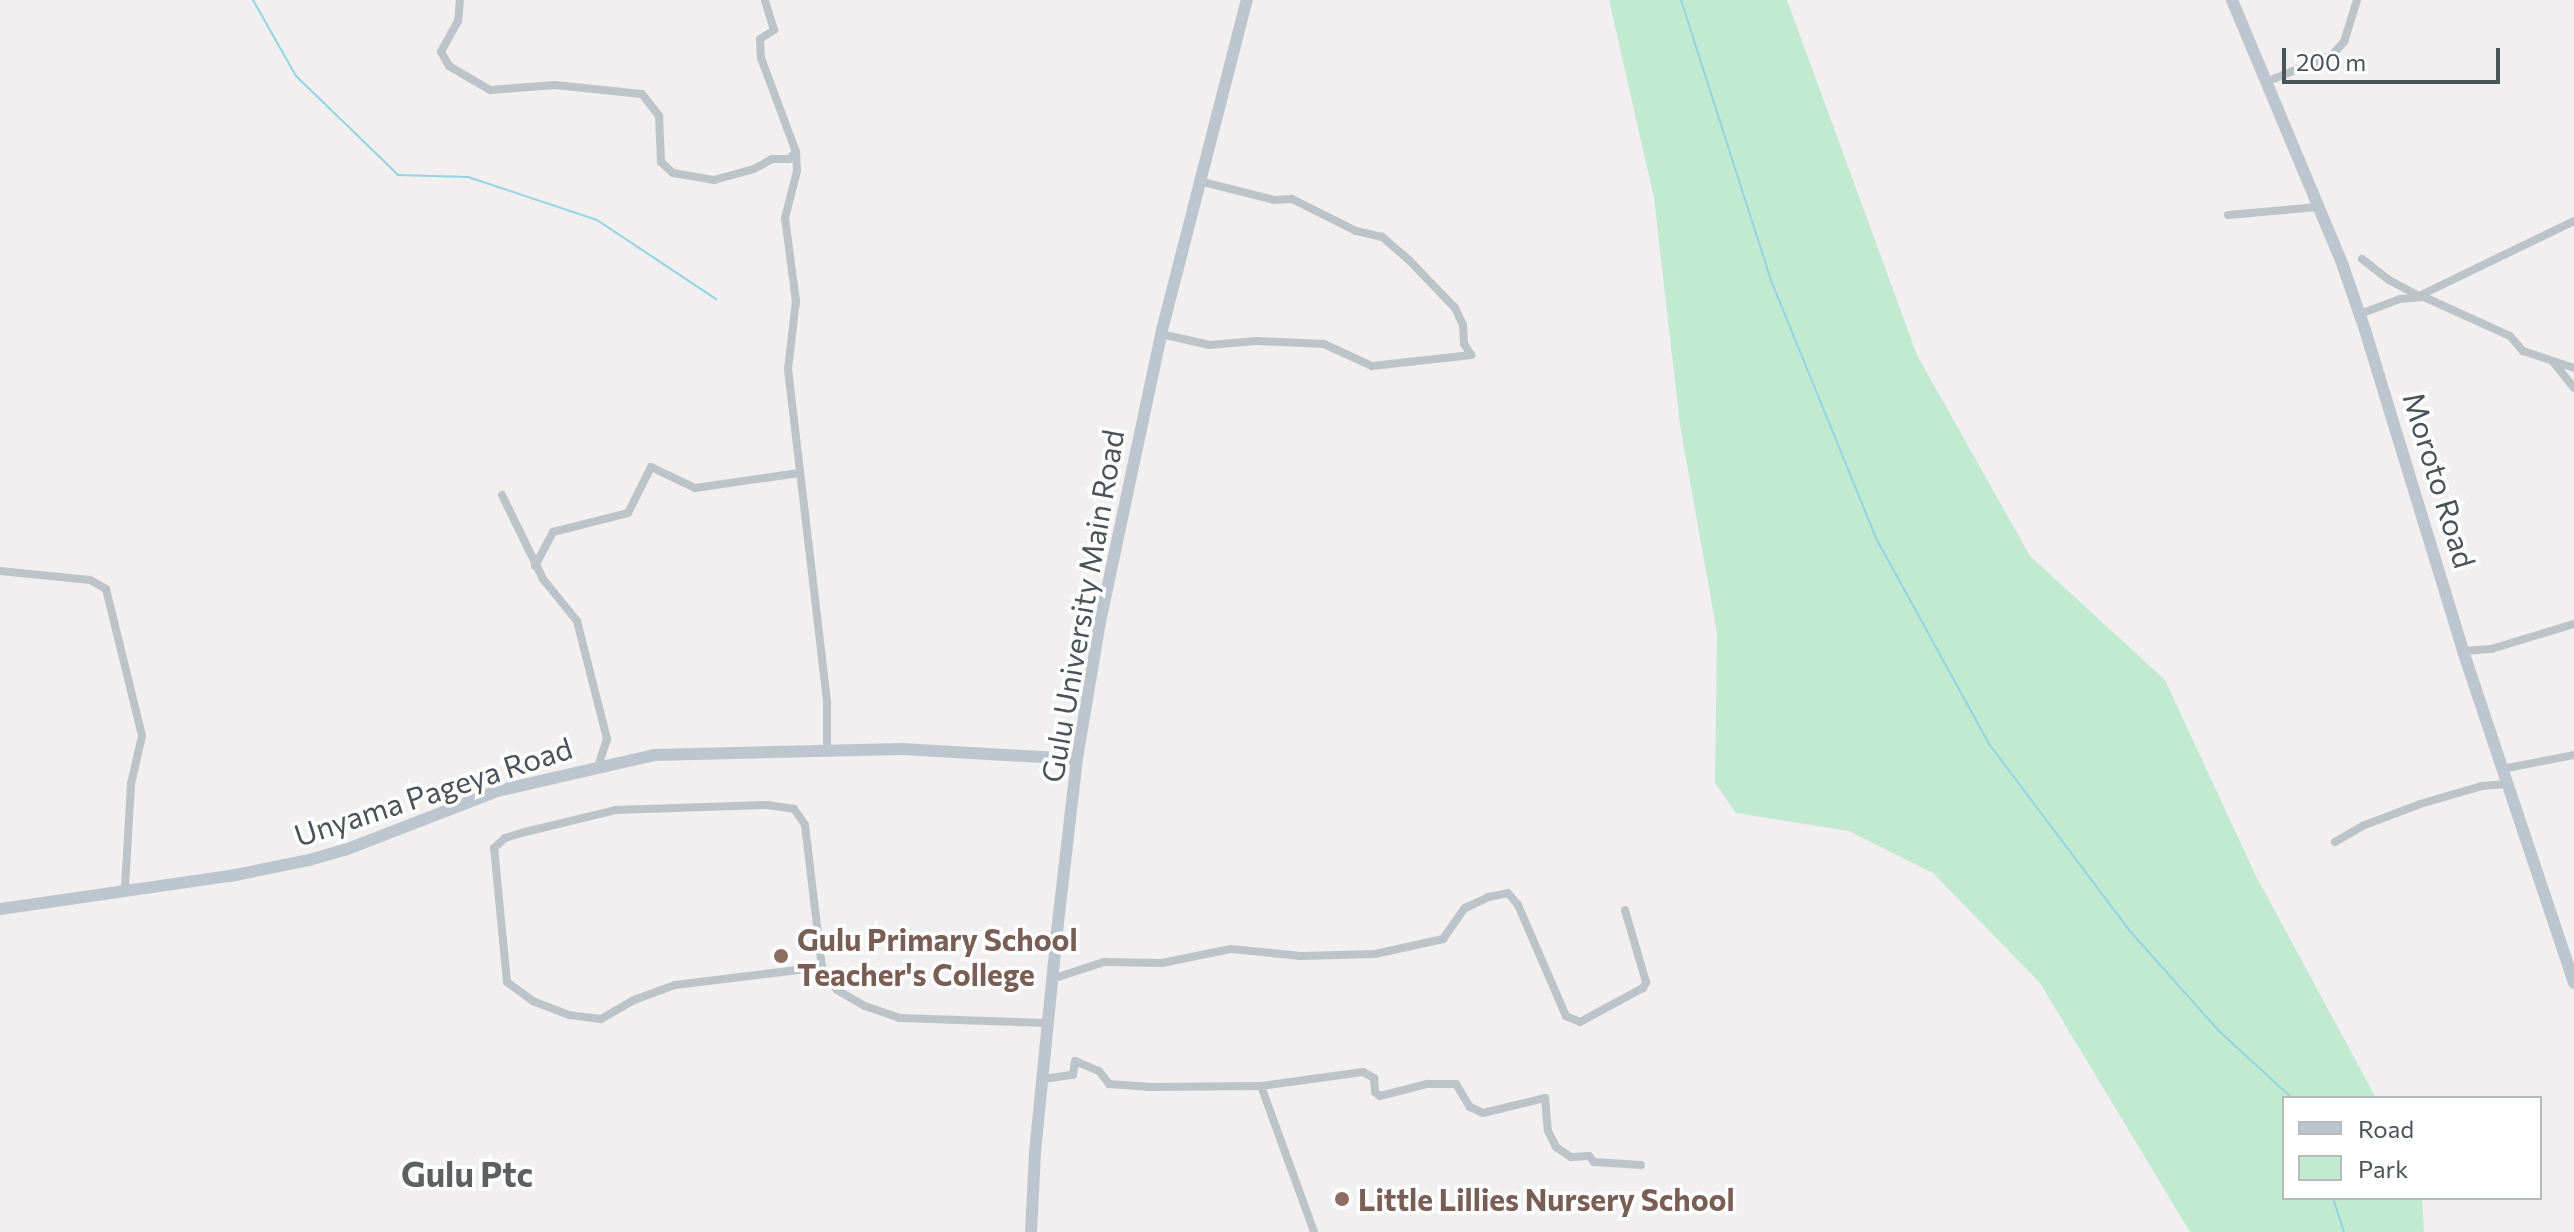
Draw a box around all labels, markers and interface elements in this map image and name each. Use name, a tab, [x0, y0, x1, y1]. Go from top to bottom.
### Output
scale bar	[2286, 32, 2504, 82]
text: 200 m	[2296, 47, 2366, 76]
street label: Moroto Road	[2396, 388, 2484, 572]
street label: Gulu University Main Road	[1033, 427, 1131, 785]
street label: Unyama Pageya Road	[290, 729, 576, 853]
place label: Gulu Primary School Teacher's College	[797, 921, 1078, 992]
marker: Gulu Primary School Teacher's College	[772, 947, 790, 965]
legend	[2282, 1096, 2542, 1200]
text: Road	[2358, 1114, 2414, 1143]
district label: Gulu Ptc	[401, 1154, 533, 1194]
text: Park	[2358, 1154, 2408, 1183]
place label: Little Lillies Nursery School	[1358, 1181, 1735, 1217]
marker: Little Lillies Nursery School	[1333, 1190, 1351, 1208]

